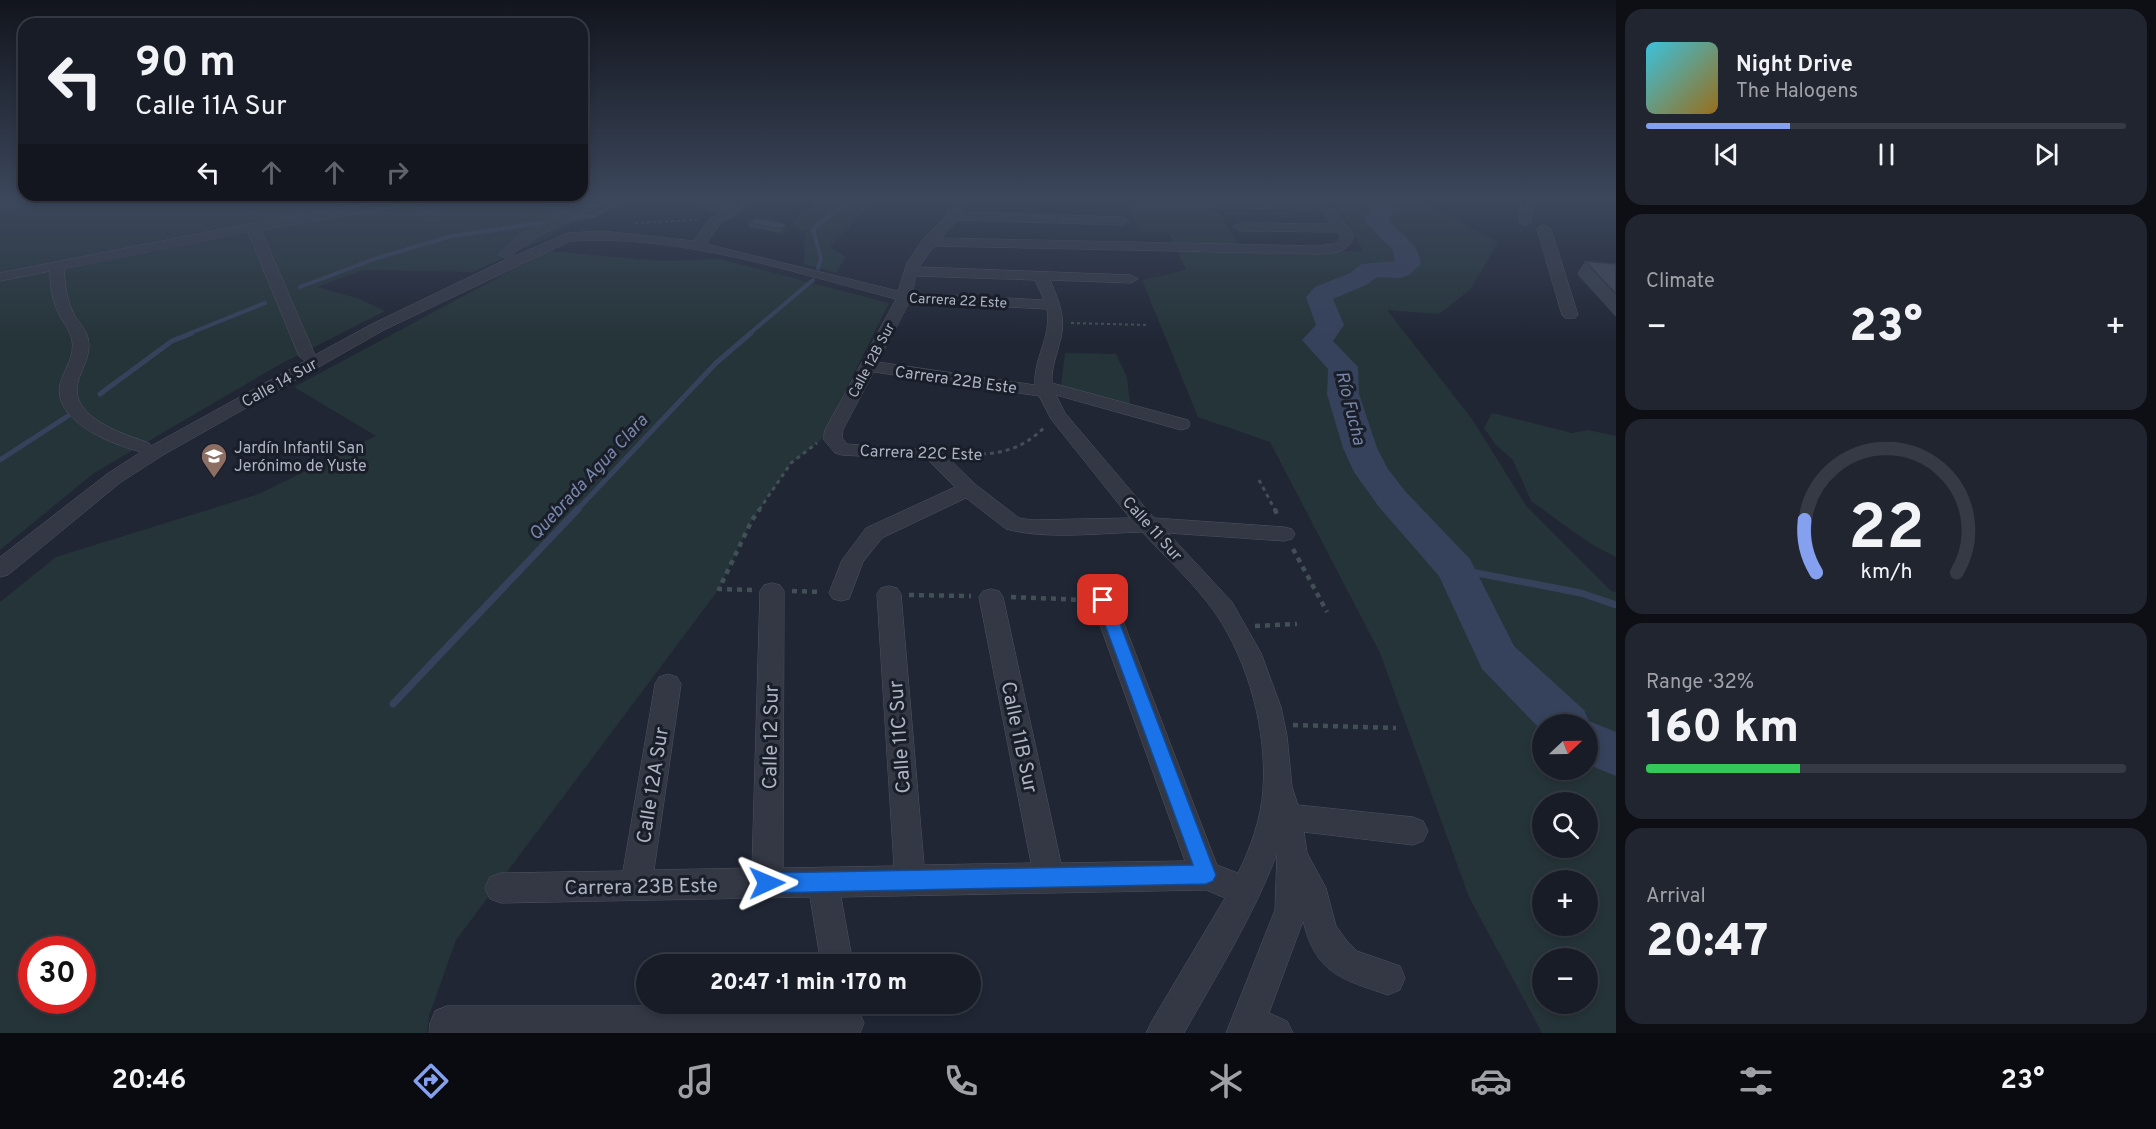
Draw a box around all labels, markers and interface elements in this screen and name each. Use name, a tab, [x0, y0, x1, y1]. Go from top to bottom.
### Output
text: 90 m	[135, 38, 236, 91]
icon: left	[36, 42, 114, 120]
text: Night Drive	[1736, 52, 1853, 79]
text: The Halogens	[1736, 79, 1858, 105]
text: Calle 11A Sur	[135, 90, 287, 124]
icon: previous	[1710, 138, 1743, 171]
icon: pause	[1870, 138, 1903, 171]
icon: next	[2030, 138, 2063, 171]
icon: left	[192, 156, 225, 189]
icon: ahead	[255, 156, 288, 189]
icon: ahead	[318, 156, 351, 189]
icon: right	[381, 156, 414, 189]
text: Climate	[1646, 269, 1715, 295]
street label: Carrera 22 Este	[908, 290, 1007, 313]
text: 23°	[1849, 300, 1923, 357]
text: −	[1646, 308, 1667, 350]
text: +	[2105, 308, 2126, 350]
street label: Calle 12B Sur	[845, 320, 899, 401]
street label: Calle 14 Sur	[238, 355, 321, 413]
street label: Carrera 22B Este	[894, 363, 1018, 399]
water label: Río Fucha	[1329, 369, 1370, 448]
water label: Quebrada Agua Clara	[525, 409, 654, 546]
place label: Jardín Infantil San Jerónimo de Yuste	[234, 439, 367, 477]
school or university icon: Jardín Infantil San Jerónimo de Yuste	[199, 441, 229, 479]
street label: Carrera 22C Este	[859, 442, 983, 466]
street label: Calle 11 Sur	[1117, 493, 1186, 566]
text: 22	[1848, 493, 1924, 572]
text: km/h	[1860, 560, 1912, 587]
pin	[1077, 574, 1128, 625]
icon: arrive	[1086, 583, 1119, 616]
text: Range · 32%	[1646, 670, 1754, 696]
street label: Calle 11C Sur	[884, 679, 918, 794]
street label: Calle 11B Sur	[994, 679, 1043, 796]
street label: Calle 12 Sur	[758, 684, 786, 790]
text: 160 km	[1646, 701, 1799, 758]
north arrow	[1532, 714, 1598, 780]
map controls	[1532, 714, 1598, 1014]
street label: Calle 12A Sur	[632, 725, 676, 845]
button: search	[1532, 792, 1598, 858]
position arrow	[735, 851, 799, 915]
button: +	[1532, 870, 1598, 936]
street label: Carrera 23B Este	[564, 874, 718, 902]
text: Arrival	[1646, 884, 1706, 910]
text: 20:47	[1646, 915, 1768, 972]
speed limit sign: 30	[18, 936, 96, 1014]
button: −	[1532, 948, 1598, 1014]
text: 20:47 · 1 min · 170 m	[710, 970, 907, 997]
icon: directions	[410, 1060, 452, 1102]
icon: music	[675, 1060, 717, 1102]
icon: phone	[940, 1060, 982, 1102]
icon: climate	[1205, 1060, 1247, 1102]
icon: car	[1470, 1060, 1512, 1102]
icon: filters	[1735, 1060, 1777, 1102]
text: 20:46	[112, 1064, 186, 1098]
text: 23°	[2000, 1064, 2044, 1098]

